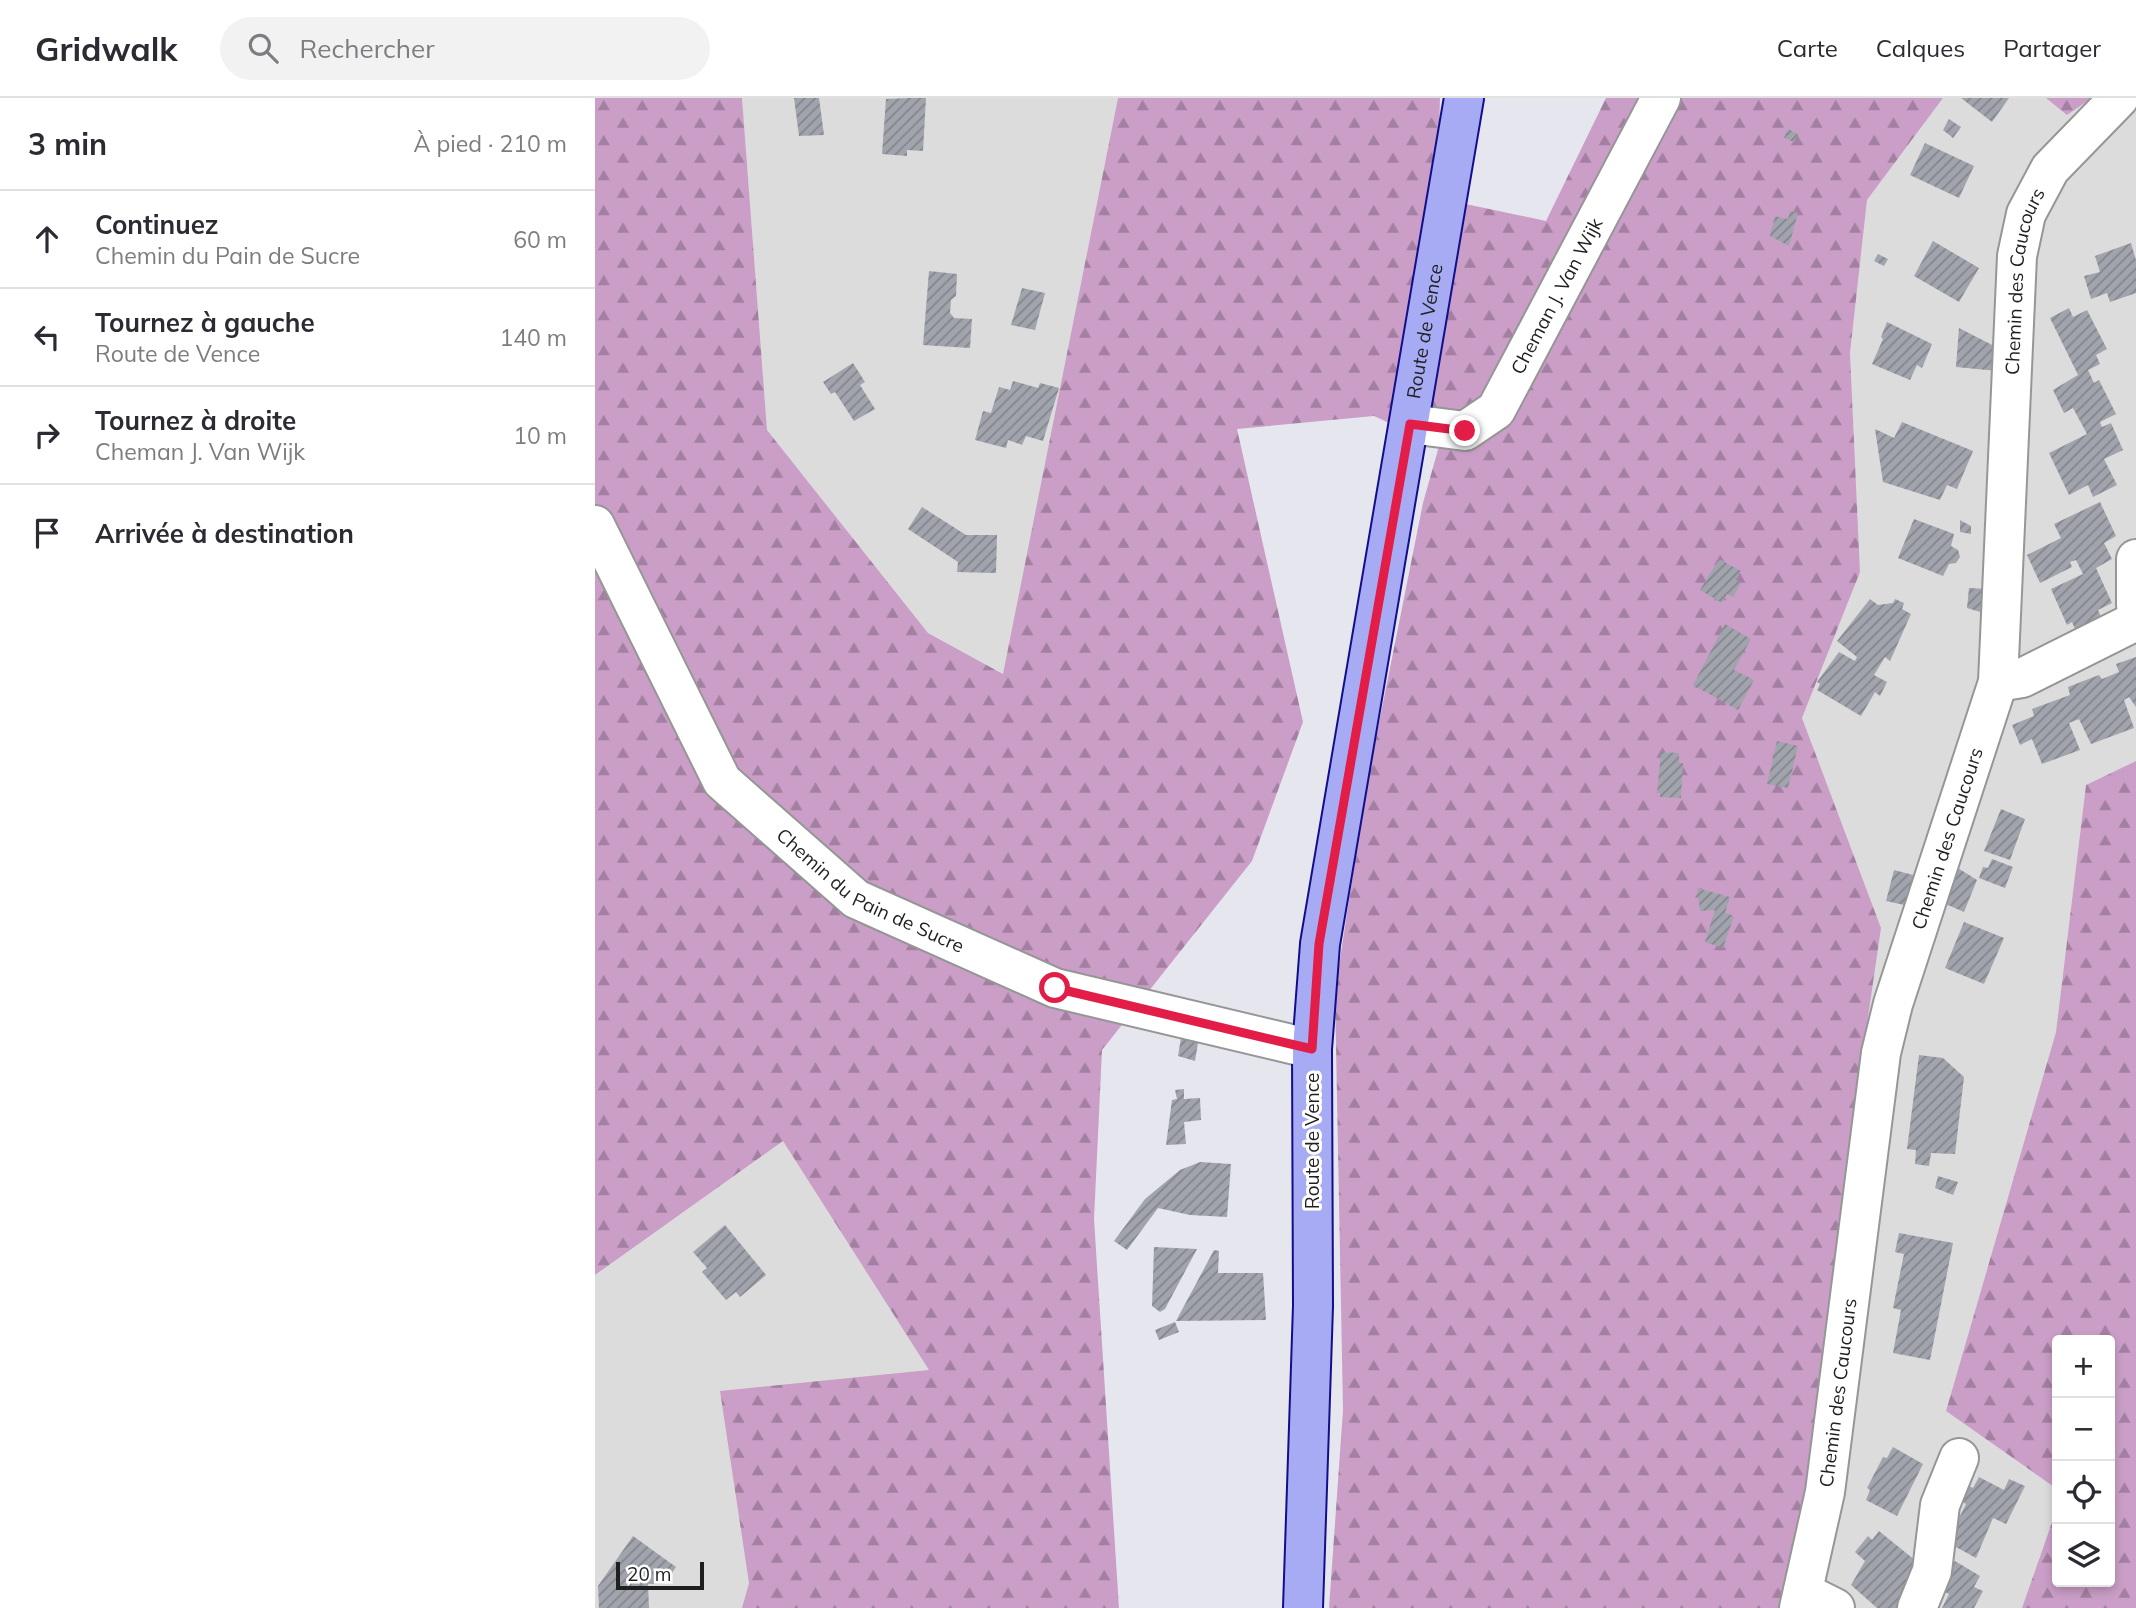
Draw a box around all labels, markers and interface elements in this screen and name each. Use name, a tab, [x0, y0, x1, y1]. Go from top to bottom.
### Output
search box	[220, 17, 710, 80]
text: Gridwalk	[35, 28, 178, 69]
icon: search	[244, 29, 282, 67]
text: Rechercher	[300, 32, 435, 65]
text: Carte	[1777, 33, 1838, 63]
text: Calques	[1876, 33, 1965, 63]
text: Partager	[2003, 33, 2101, 63]
text: 3 min	[28, 125, 107, 163]
text: À pied · 210 m	[414, 129, 567, 158]
street label: Chemin des Caucours	[2000, 183, 2050, 376]
text: Continuez	[95, 208, 219, 241]
street label: Cheman J. Van Wijk	[1505, 213, 1608, 378]
icon: ahead	[28, 220, 66, 258]
text: 60 m	[513, 225, 567, 254]
text: Chemin du Pain de Sucre	[95, 241, 360, 270]
street label: Route de Vence	[1401, 262, 1448, 401]
text: Tournez à gauche	[95, 306, 315, 339]
icon: left	[28, 318, 66, 356]
text: 140 m	[499, 323, 567, 352]
text: Route de Vence	[95, 339, 260, 368]
text: Tournez à droite	[95, 404, 296, 437]
route end	[1449, 415, 1480, 446]
icon: right	[28, 416, 66, 454]
text: 10 m	[513, 421, 567, 450]
text: Cheman J. Van Wijk	[95, 437, 305, 466]
icon: arrive	[28, 514, 66, 552]
text: Arrivée à destination	[95, 517, 354, 550]
street label: Chemin des Caucours	[1906, 744, 1988, 933]
street label: Chemin du Pain de Sucre	[772, 823, 968, 958]
route start	[1039, 972, 1070, 1003]
street label: Route de Vence	[1300, 1073, 1324, 1209]
street label: Chemin des Caucours	[1814, 1297, 1862, 1489]
map controls	[2052, 1335, 2115, 1587]
button: +	[2052, 1335, 2115, 1398]
button: −	[2052, 1398, 2115, 1461]
button: locate	[2052, 1461, 2115, 1524]
button: layers	[2052, 1524, 2115, 1587]
scale bar	[616, 1559, 703, 1591]
text: 20 m	[627, 1562, 671, 1586]

